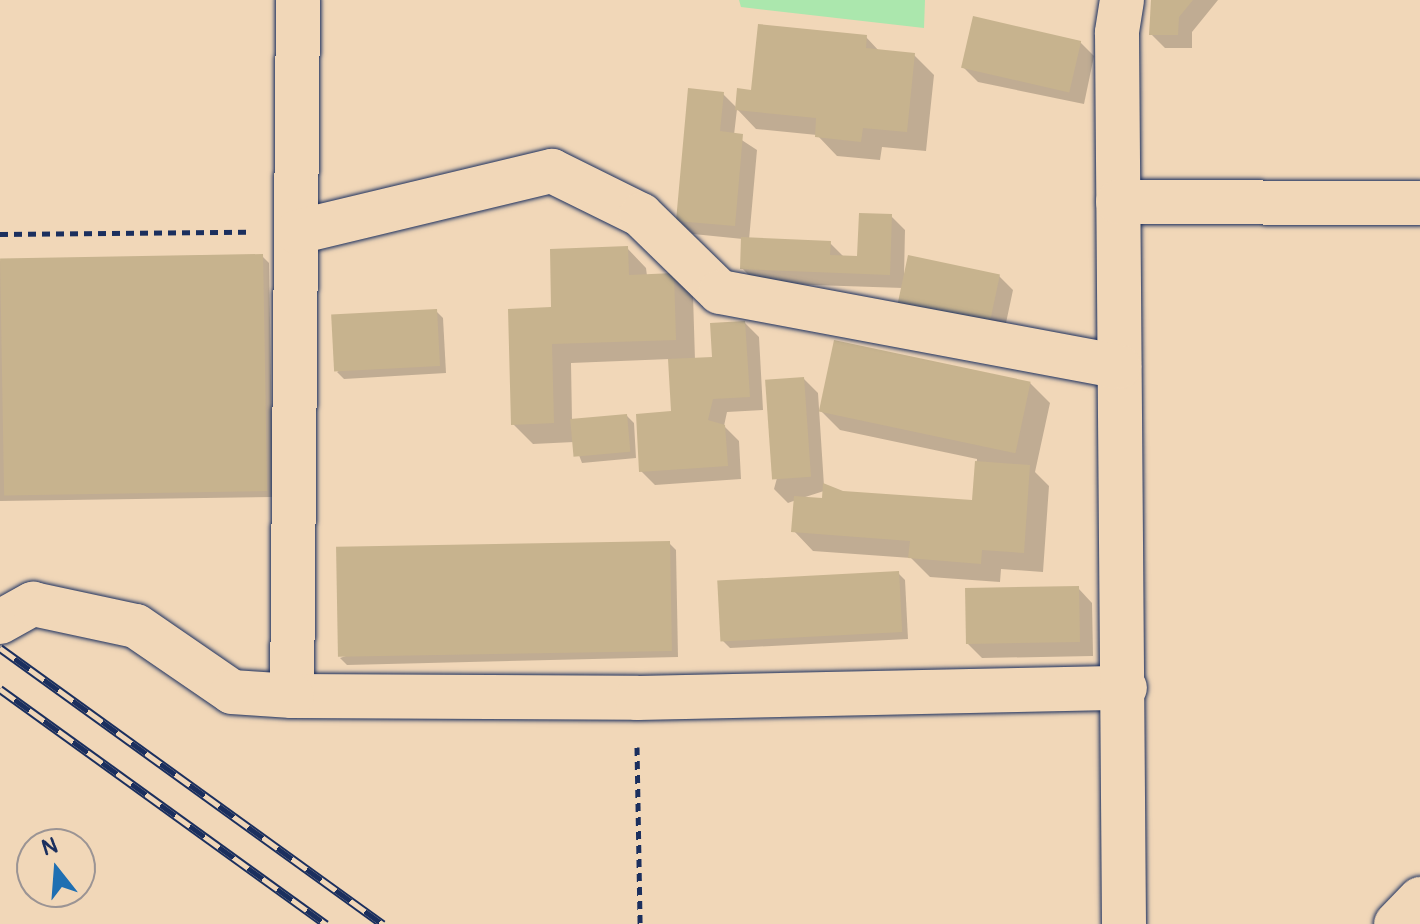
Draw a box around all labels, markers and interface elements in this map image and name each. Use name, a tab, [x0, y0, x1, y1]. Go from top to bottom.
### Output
north arrow	[16, 828, 96, 908]
text: N	[38, 831, 61, 863]

